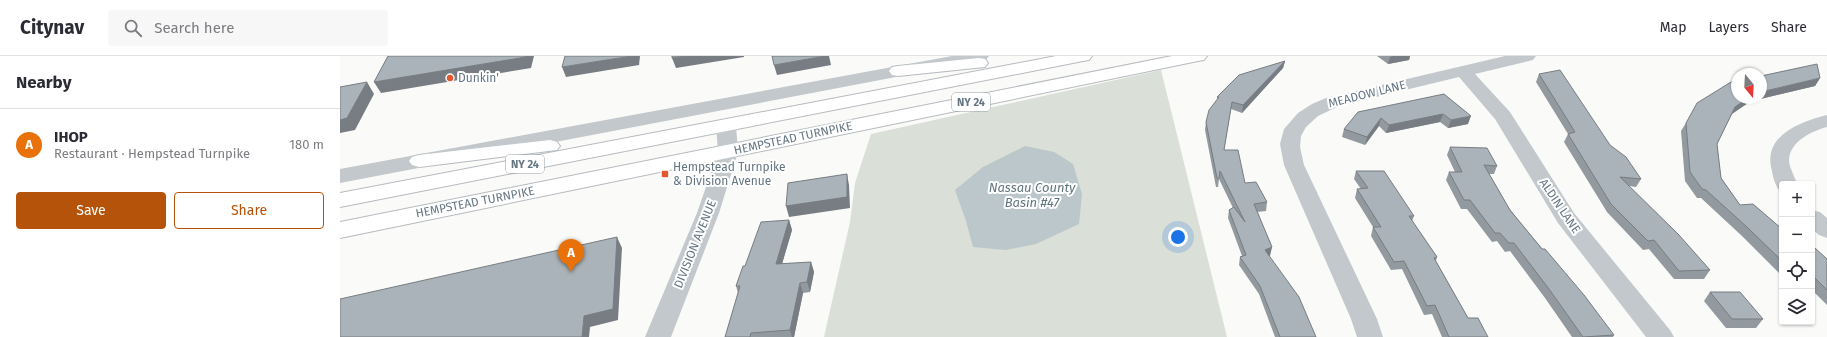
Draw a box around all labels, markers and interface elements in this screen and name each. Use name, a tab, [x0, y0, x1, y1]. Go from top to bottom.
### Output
search box	[108, 10, 388, 46]
text: Citynav	[20, 16, 84, 39]
icon: search	[122, 17, 144, 39]
text: Search here	[154, 19, 234, 37]
text: Map	[1660, 19, 1686, 36]
text: Layers	[1708, 19, 1749, 36]
text: Share	[1771, 19, 1807, 36]
north arrow	[1731, 68, 1767, 104]
place label: Dunkin'	[458, 71, 499, 85]
text: Nearby	[16, 72, 71, 93]
marker: Dunkin'	[445, 73, 455, 83]
street label: MEADOW LANE	[1327, 78, 1407, 110]
road number: NY 24	[952, 93, 990, 111]
street label: HEMPSTEAD TURNPIKE	[732, 119, 854, 157]
text: IHOP	[54, 128, 88, 146]
text: A	[25, 137, 33, 152]
text: 180 m	[289, 137, 324, 152]
text: Restaurant · Hempstead Turnpike	[54, 146, 250, 161]
road number: NY 24	[506, 155, 544, 173]
place label: Hempstead Turnpike & Division Avenue	[673, 160, 786, 188]
marker: Hempstead Turnpike & Division Avenue	[660, 169, 670, 179]
street label: ALDIN LANE	[1537, 176, 1583, 236]
water label: Nassau County Basin #47	[989, 180, 1076, 210]
map controls	[1779, 181, 1815, 325]
button: +	[1779, 181, 1815, 217]
street label: HEMPSTEAD TURNPIKE	[414, 184, 536, 220]
button: Save	[16, 192, 166, 229]
button: Share	[174, 192, 324, 229]
street label: DIVISION AVENUE	[671, 198, 719, 290]
button: −	[1779, 217, 1815, 253]
your location	[1168, 227, 1188, 247]
pin: A	[558, 239, 584, 272]
button: locate	[1779, 253, 1815, 289]
button: layers	[1779, 289, 1815, 325]

